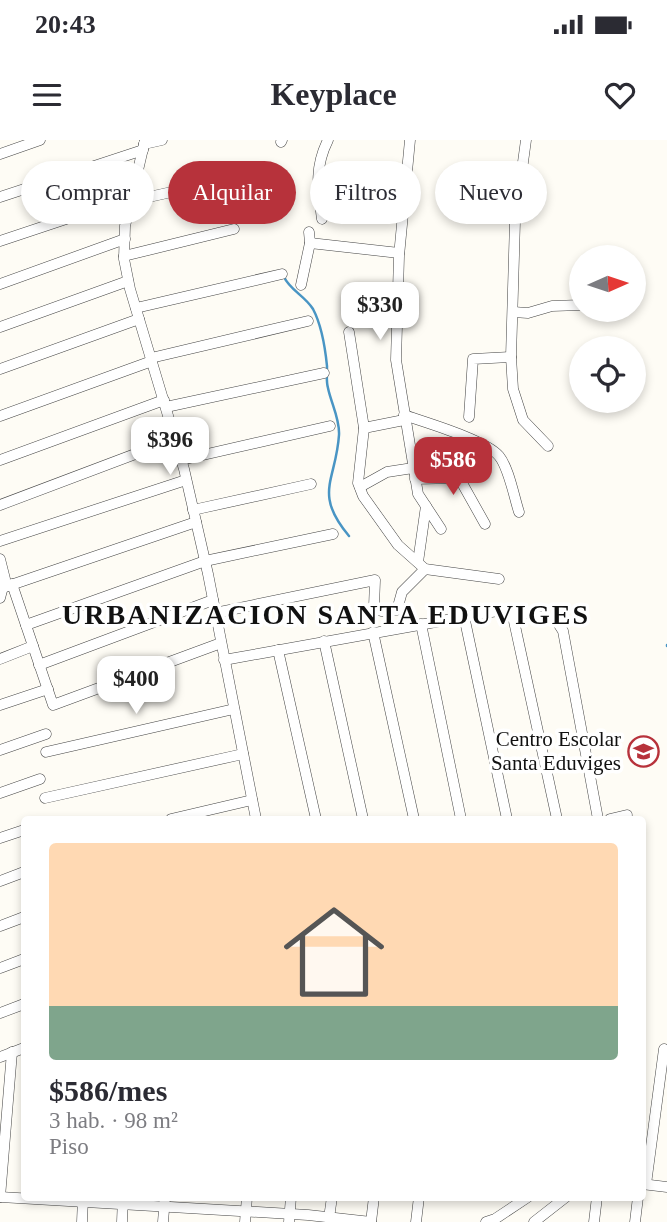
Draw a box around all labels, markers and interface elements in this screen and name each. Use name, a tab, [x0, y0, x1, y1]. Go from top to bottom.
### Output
text: 20:43	[35, 10, 96, 39]
icon: menu	[28, 76, 66, 114]
text: Keyplace	[270, 76, 397, 112]
icon: heart	[601, 76, 639, 114]
chip: Comprar	[21, 161, 154, 224]
chip: Alquilar	[168, 161, 296, 224]
chip: Filtros	[310, 161, 421, 224]
chip: Nuevo	[435, 161, 547, 224]
north arrow	[569, 245, 646, 322]
map controls	[569, 245, 646, 413]
pin: $330	[339, 282, 421, 342]
text: $330	[357, 292, 403, 317]
button: locate	[569, 336, 646, 413]
pin: $396	[129, 418, 211, 477]
text: $396	[147, 427, 193, 452]
pin: $586	[412, 438, 494, 497]
text: $586	[430, 447, 476, 472]
district label: URBANIZACION SANTA EDUVIGES	[62, 599, 590, 630]
pin: $400	[95, 656, 177, 716]
text: $400	[113, 666, 159, 691]
place label: Centro Escolar Santa Eduviges	[491, 727, 621, 775]
school or university icon: Centro Escolar Santa Eduviges	[627, 734, 661, 768]
icon: home	[271, 889, 397, 1015]
text: $586/mes	[49, 1074, 167, 1107]
text: 3 hab. · 98 m²	[49, 1108, 178, 1133]
text: Piso	[49, 1134, 89, 1159]

